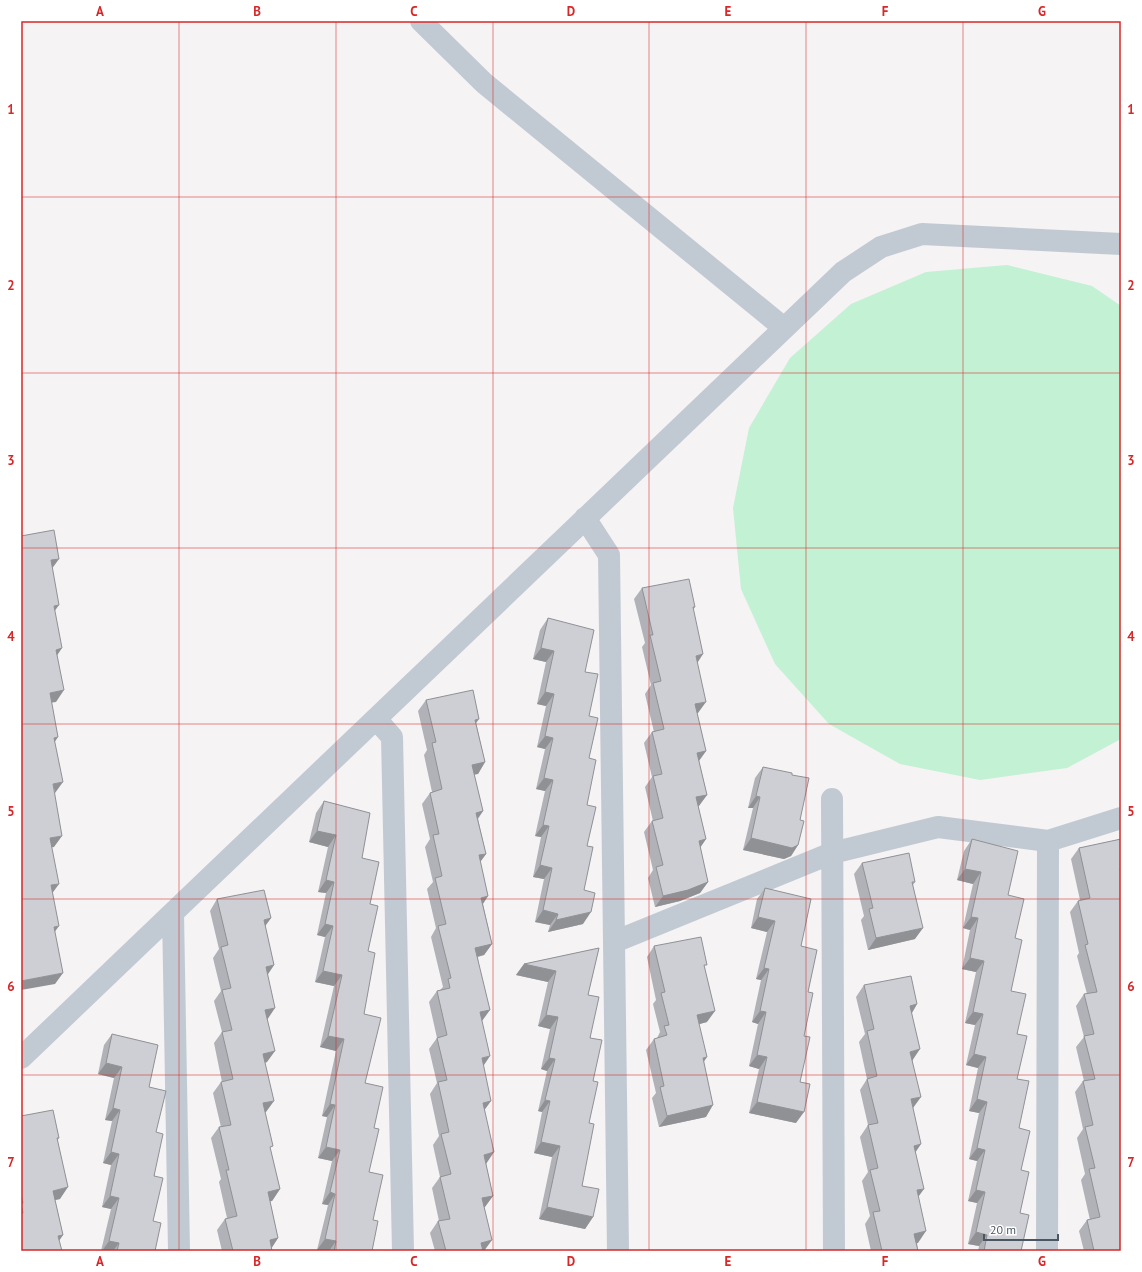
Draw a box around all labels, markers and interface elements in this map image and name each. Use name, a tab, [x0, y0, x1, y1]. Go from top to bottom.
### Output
text: A	[96, 3, 104, 20]
text: B	[253, 3, 261, 20]
text: C	[410, 3, 418, 20]
text: D	[567, 3, 575, 20]
text: E	[725, 3, 732, 20]
text: F	[882, 3, 889, 20]
text: G	[1038, 3, 1046, 20]
text: 1	[7, 101, 15, 118]
text: 1	[1127, 101, 1135, 118]
text: 2	[7, 277, 15, 294]
text: 2	[1127, 277, 1135, 294]
text: 3	[7, 452, 15, 469]
text: 3	[1127, 452, 1135, 469]
text: 4	[7, 628, 15, 645]
text: 4	[1127, 628, 1135, 645]
text: 5	[7, 803, 15, 820]
text: 5	[1127, 803, 1135, 820]
text: 6	[7, 978, 15, 995]
text: 6	[1127, 978, 1135, 995]
text: 7	[7, 1154, 15, 1171]
text: 7	[1127, 1154, 1135, 1171]
scale bar	[984, 1216, 1058, 1242]
text: 20 m	[990, 1222, 1016, 1237]
text: A	[96, 1253, 104, 1270]
text: B	[253, 1253, 261, 1270]
text: C	[410, 1253, 418, 1270]
text: D	[567, 1253, 575, 1270]
text: E	[725, 1253, 732, 1270]
text: F	[882, 1253, 889, 1270]
text: G	[1038, 1253, 1046, 1270]

